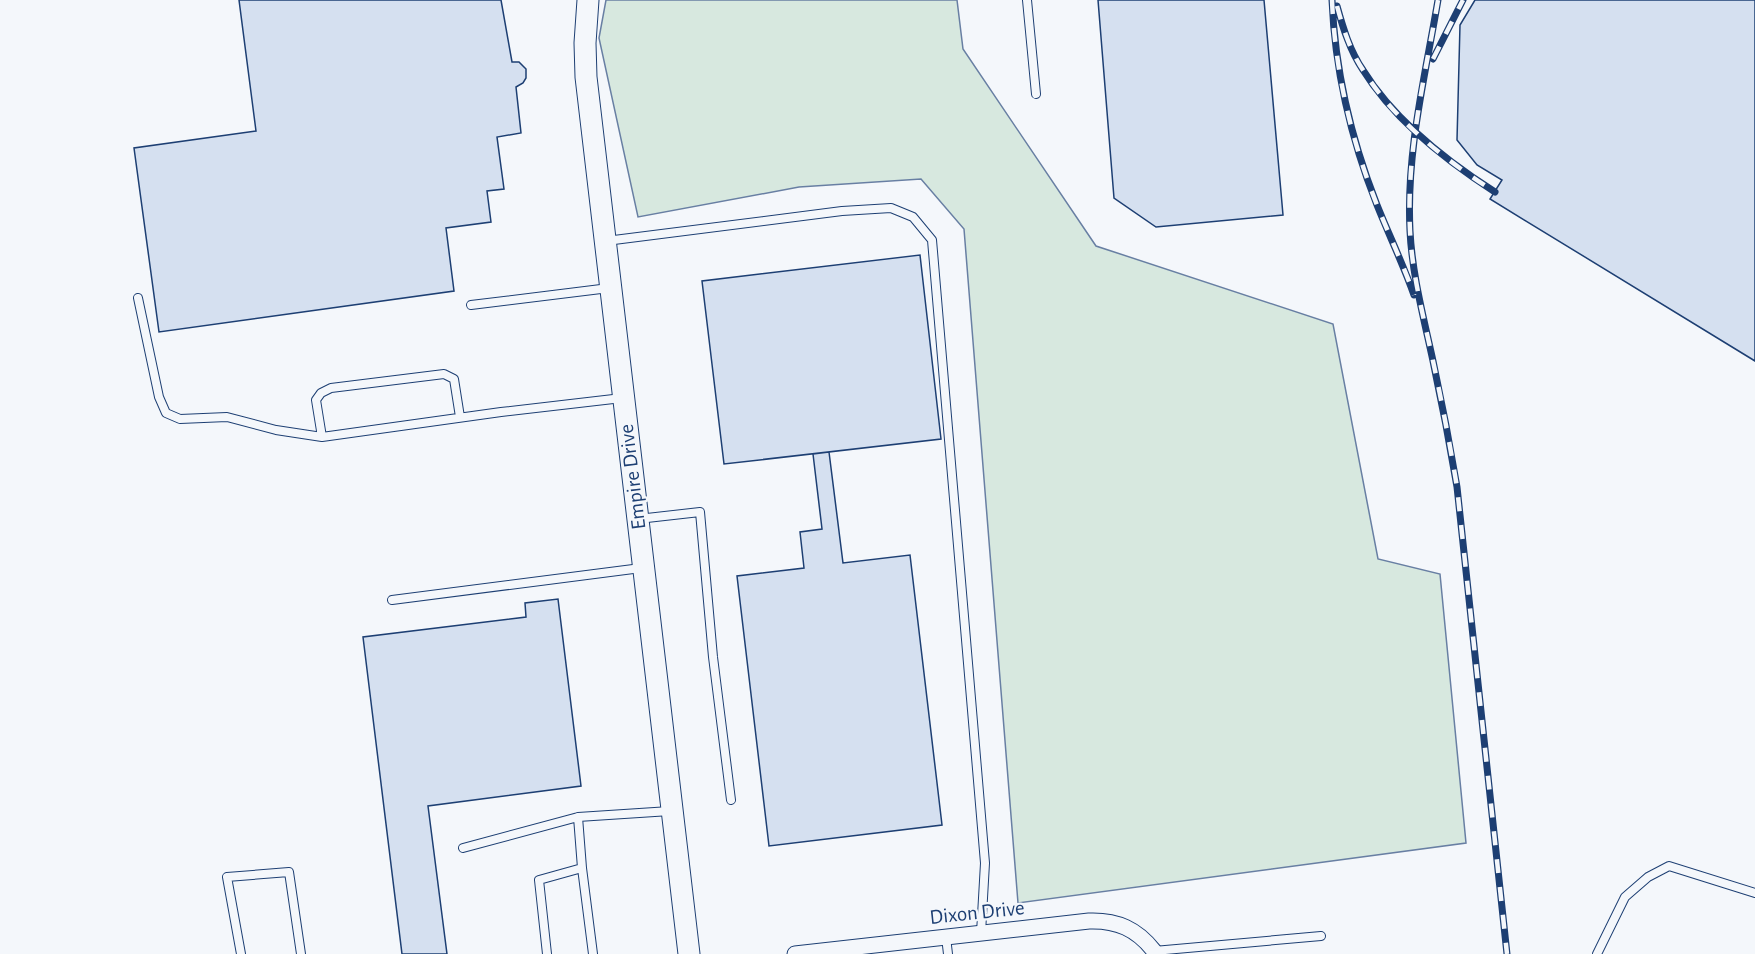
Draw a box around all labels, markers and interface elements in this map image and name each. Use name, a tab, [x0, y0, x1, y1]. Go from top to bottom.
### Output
street label: Empire Drive	[616, 423, 649, 531]
street label: Dixon Drive	[928, 897, 1026, 928]

